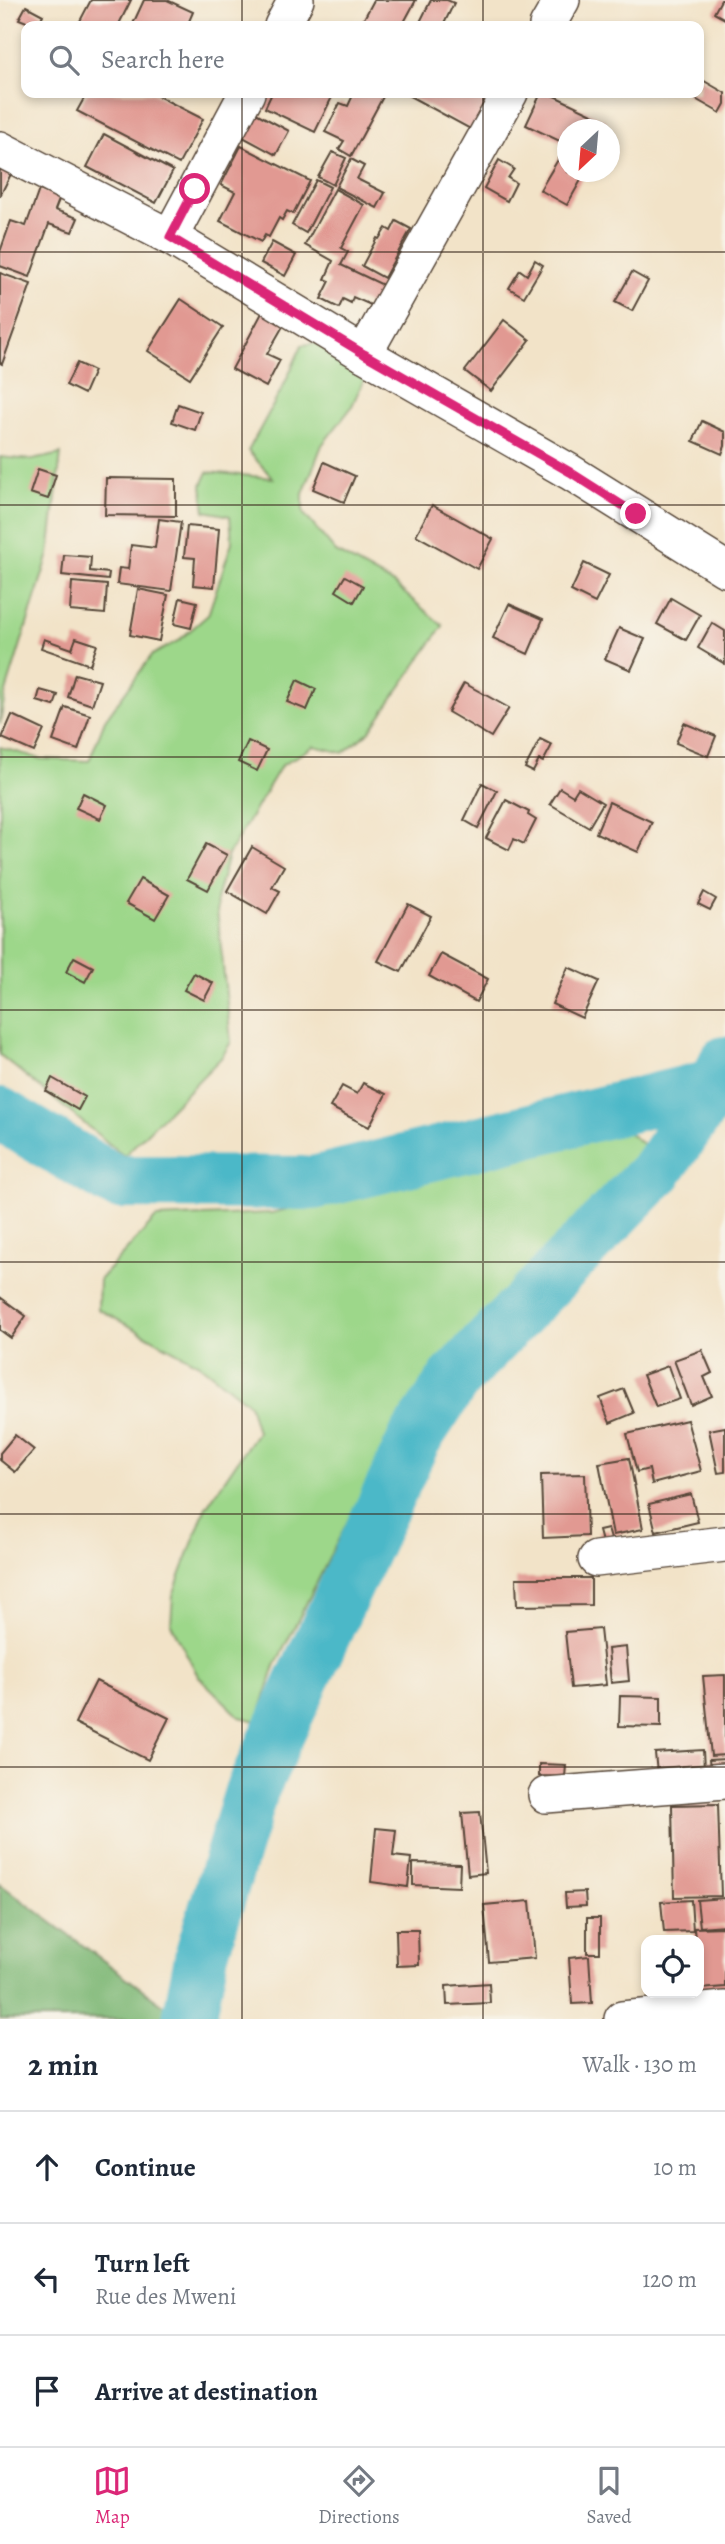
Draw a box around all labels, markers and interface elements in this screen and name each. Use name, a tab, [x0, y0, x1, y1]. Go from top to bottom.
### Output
search box	[21, 21, 704, 98]
icon: search	[45, 41, 83, 79]
text: Search here	[101, 42, 225, 77]
north arrow	[557, 119, 620, 182]
route start	[179, 173, 210, 204]
route end	[620, 498, 651, 529]
map controls	[641, 1935, 704, 1998]
button: locate	[641, 1935, 704, 1998]
text: 2 min	[28, 2045, 98, 2085]
text: Walk · 130 m	[583, 2049, 697, 2080]
icon: ahead	[28, 2148, 66, 2186]
text: Continue	[95, 2150, 196, 2185]
text: 10 m	[653, 2152, 697, 2183]
text: Turn left	[95, 2246, 190, 2281]
icon: left	[28, 2260, 66, 2298]
text: 120 m	[642, 2264, 697, 2295]
text: Rue des Mweni	[95, 2281, 236, 2312]
icon: arrive	[28, 2372, 66, 2410]
text: Arrive at destination	[95, 2374, 318, 2409]
tab: Map	[93, 2462, 131, 2530]
tab: Directions	[318, 2462, 400, 2530]
tab: Saved	[587, 2462, 632, 2530]

